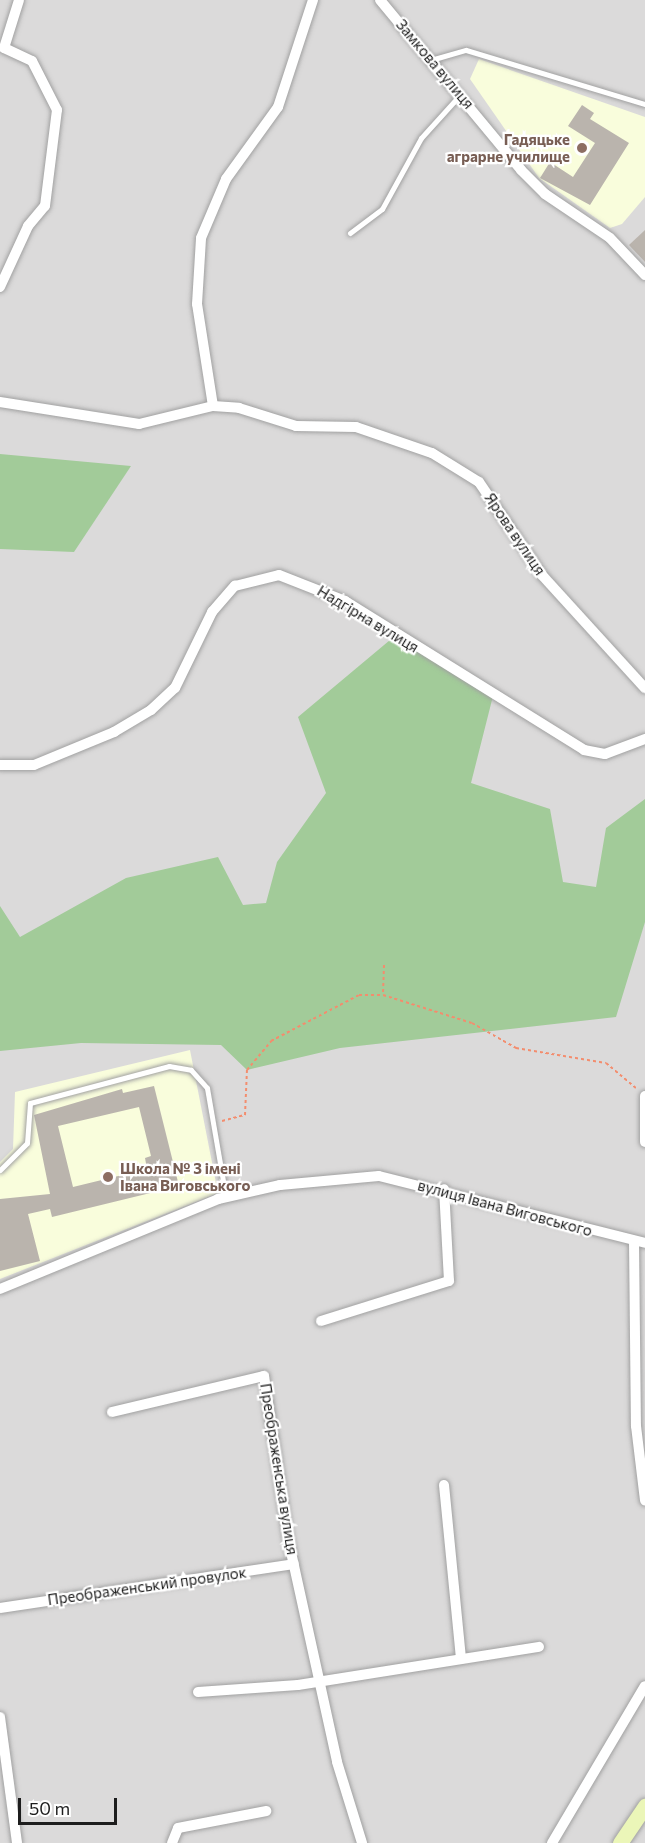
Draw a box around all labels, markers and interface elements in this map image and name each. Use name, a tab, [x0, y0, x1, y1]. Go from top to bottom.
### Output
street label: Замкова вулиця	[392, 16, 478, 112]
place label: Гадяцьке аграрне училище	[447, 130, 570, 165]
marker: Гадяцьке аграрне училище	[575, 141, 589, 155]
street label: Ярова вулиця	[481, 489, 549, 579]
street label: Надгірна вулиця	[314, 582, 422, 656]
place label: Школа № 3 імені Івана Виговського	[120, 1159, 251, 1194]
marker: Школа № 3 імені Івана Виговського	[101, 1170, 115, 1184]
street label: вулиця Івана Виговського	[416, 1176, 594, 1240]
street label: Преображенська вулиця	[257, 1382, 301, 1556]
street label: Преображенський провулок	[46, 1563, 248, 1609]
scale bar	[21, 1786, 120, 1824]
text: 50 m	[29, 1797, 70, 1819]

